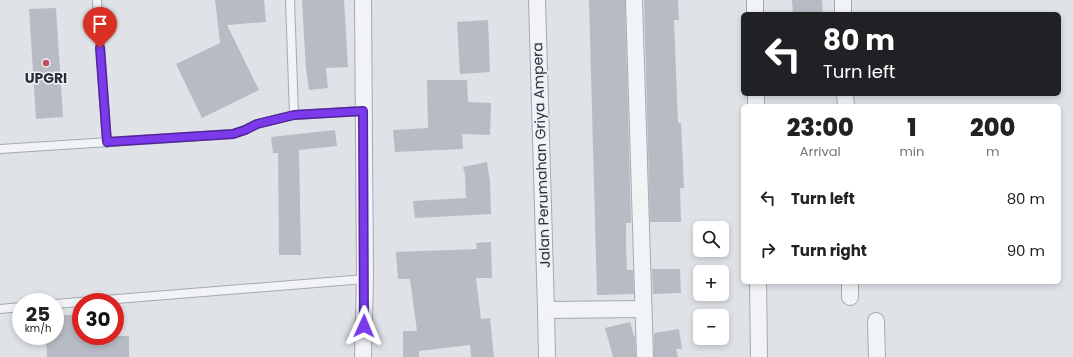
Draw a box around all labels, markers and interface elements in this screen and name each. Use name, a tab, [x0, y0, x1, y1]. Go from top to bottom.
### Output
pin	[83, 7.0, 117, 48]
icon: arrive	[89, 13, 111, 35]
text: 80 m	[823, 21, 895, 60]
icon: left	[757, 28, 809, 80]
street label: Jalan Perumahan Griya Ampera	[527, 42, 555, 268]
marker: UPGRI	[41, 58, 51, 68]
text: Turn left	[823, 59, 895, 84]
place label: UPGRI	[25, 68, 67, 88]
text: 23:00	[787, 111, 854, 144]
text: 1	[907, 111, 917, 144]
text: 200	[970, 111, 1015, 144]
text: Arrival	[800, 142, 841, 161]
text: min	[899, 142, 924, 161]
text: m	[986, 142, 999, 161]
icon: left	[757, 187, 779, 209]
text: Turn left	[791, 188, 855, 209]
text: 80 m	[1007, 188, 1045, 209]
map controls	[693, 221, 729, 345]
button: search	[693, 221, 729, 257]
icon: right	[757, 239, 779, 261]
text: Turn right	[791, 240, 867, 261]
text: 90 m	[1007, 240, 1045, 261]
button: +	[693, 265, 729, 301]
speed limit sign: 30	[72, 293, 124, 345]
text: 25	[26, 300, 50, 328]
position arrow	[343, 305, 385, 347]
button: −	[693, 309, 729, 345]
text: km/h	[25, 321, 51, 336]

